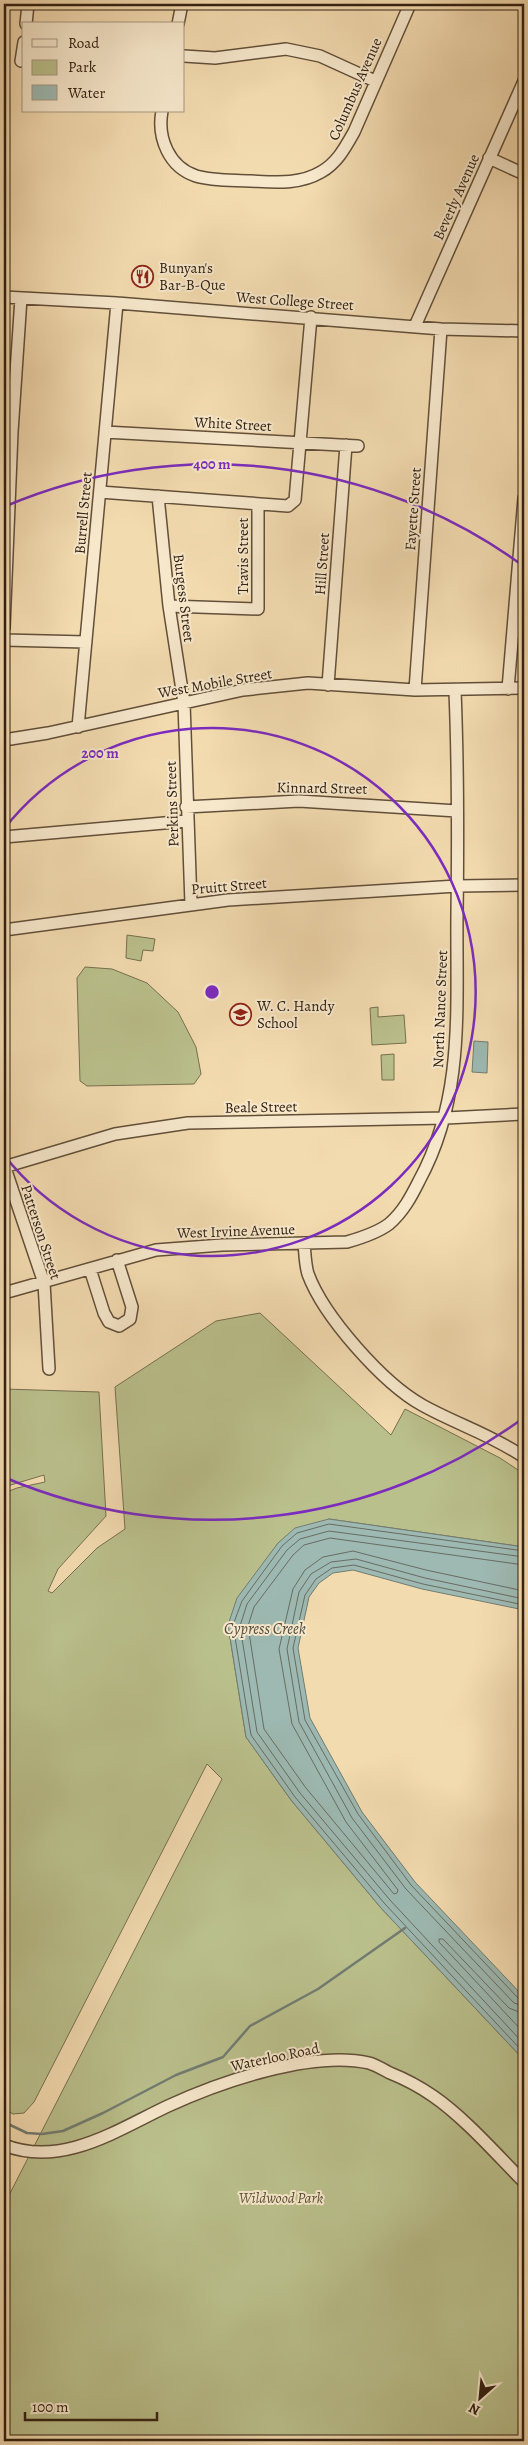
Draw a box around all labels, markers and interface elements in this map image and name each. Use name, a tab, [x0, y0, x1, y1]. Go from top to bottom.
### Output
legend	[22, 22, 185, 112]
text: Road	[68, 33, 100, 53]
street label: Columbus Avenue	[323, 34, 387, 143]
text: Park	[68, 57, 97, 77]
text: Water	[67, 83, 105, 103]
street label: Beverly Avenue	[428, 150, 484, 243]
place label: Bunyan's Bar-B-Que	[159, 258, 226, 295]
restaurant icon: Bunyan's Bar-B-Que	[131, 265, 155, 289]
street label: West College Street	[234, 287, 355, 315]
street label: White Street	[193, 412, 272, 436]
text: 400 m	[193, 454, 231, 474]
street label: Fayette Street	[400, 467, 426, 551]
street label: Burrell Street	[69, 471, 97, 555]
street label: Travis Street	[233, 518, 253, 594]
street label: Hill Street	[310, 532, 334, 596]
street label: Burgess Street	[169, 553, 199, 643]
street label: West Mobile Street	[155, 663, 274, 703]
text: 200 m	[81, 743, 119, 763]
street label: Perkins Street	[161, 761, 183, 847]
street label: Kinnard Street	[277, 777, 368, 799]
street label: Pruitt Street	[190, 873, 268, 899]
street label: North Nance Street	[428, 950, 452, 1068]
centre of rings	[203, 983, 221, 1001]
place label: W. C. Handy School	[256, 996, 335, 1033]
school or university icon: W. C. Handy School	[229, 1003, 253, 1027]
street label: Beale Street	[224, 1096, 298, 1118]
street label: Patterson Street	[16, 1182, 66, 1282]
street label: West Irvine Avenue	[176, 1219, 296, 1243]
water label: Cypress Creek	[224, 1618, 306, 1640]
street label: Waterloo Road	[228, 2038, 322, 2076]
park label: Wildwood Park	[239, 2188, 324, 2208]
north arrow	[456, 2372, 506, 2422]
scale bar	[25, 2390, 158, 2422]
text: 100 m	[32, 2397, 69, 2417]
text: N	[465, 2398, 483, 2420]

